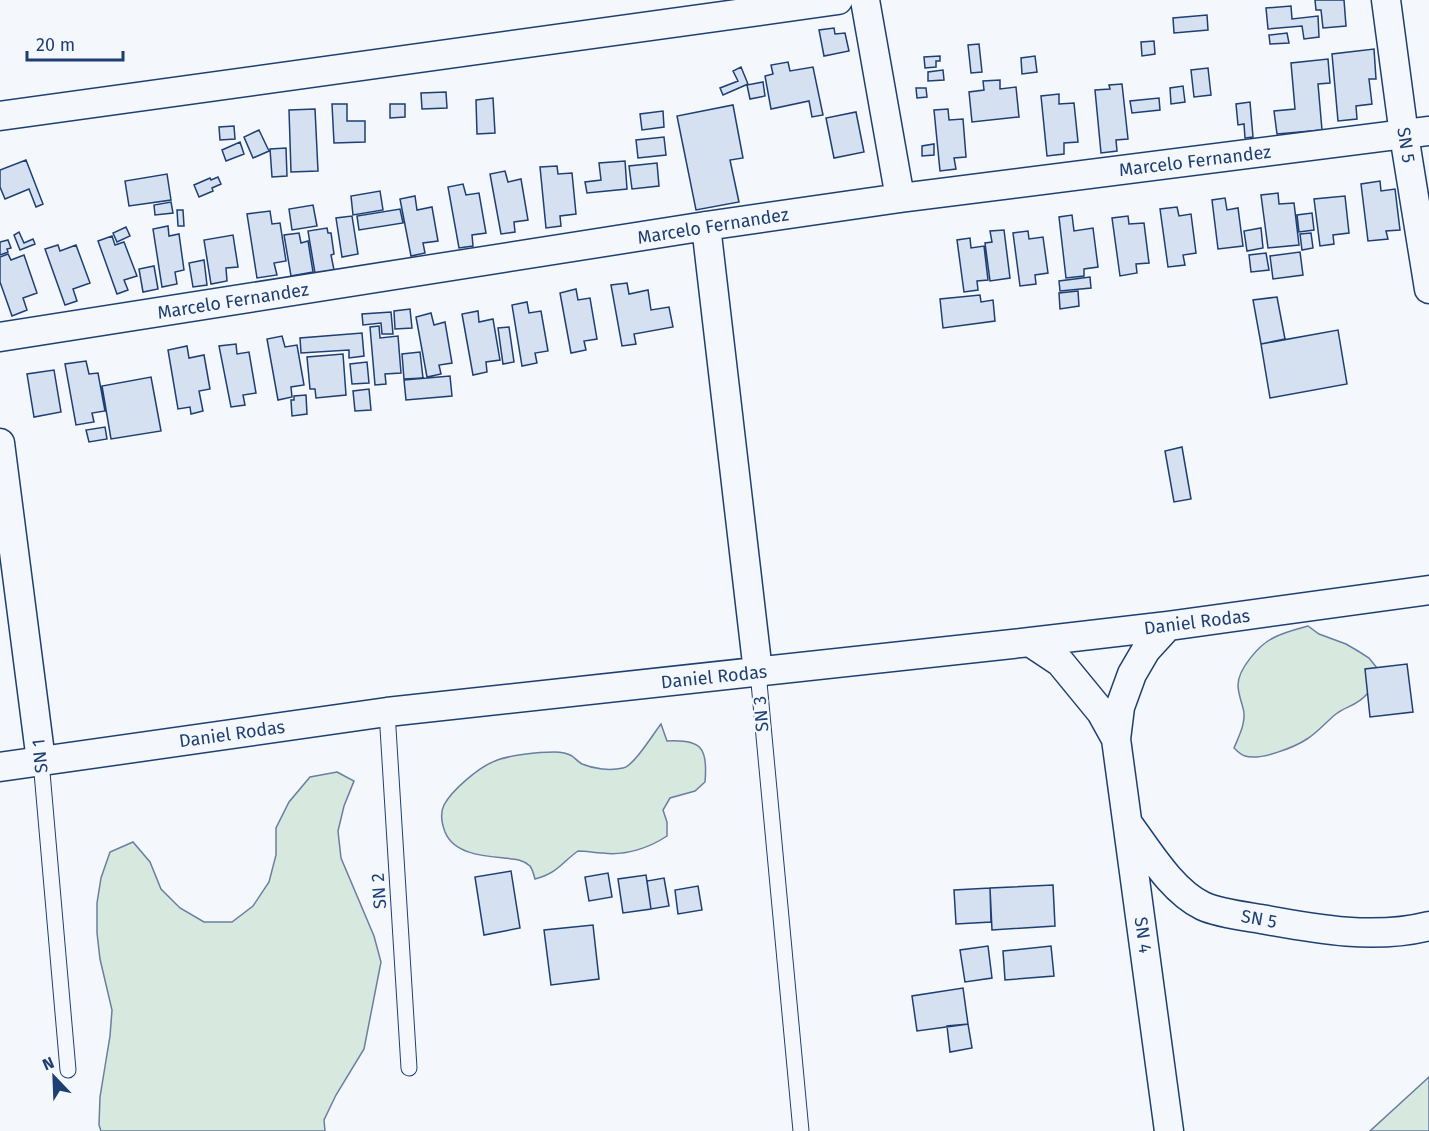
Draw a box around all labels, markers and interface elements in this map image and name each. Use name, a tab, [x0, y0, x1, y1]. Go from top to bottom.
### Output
scale bar	[27, 24, 123, 62]
text: 20 m	[36, 34, 75, 56]
street label: SN 5	[1392, 126, 1420, 164]
street label: Marcelo Fernandez	[1118, 141, 1272, 181]
street label: Marcelo Fernandez	[636, 203, 790, 249]
street label: Marcelo Fernandez	[156, 278, 310, 324]
street label: Daniel Rodas	[1143, 605, 1251, 639]
street label: Daniel Rodas	[660, 660, 768, 694]
street label: SN 3	[748, 695, 774, 733]
street label: Daniel Rodas	[178, 716, 286, 752]
street label: SN 1	[27, 738, 53, 774]
street label: SN 2	[367, 872, 391, 910]
street label: SN 5	[1239, 905, 1279, 933]
street label: SN 4	[1130, 915, 1156, 955]
north arrow	[24, 1047, 84, 1107]
text: N	[40, 1053, 57, 1074]

